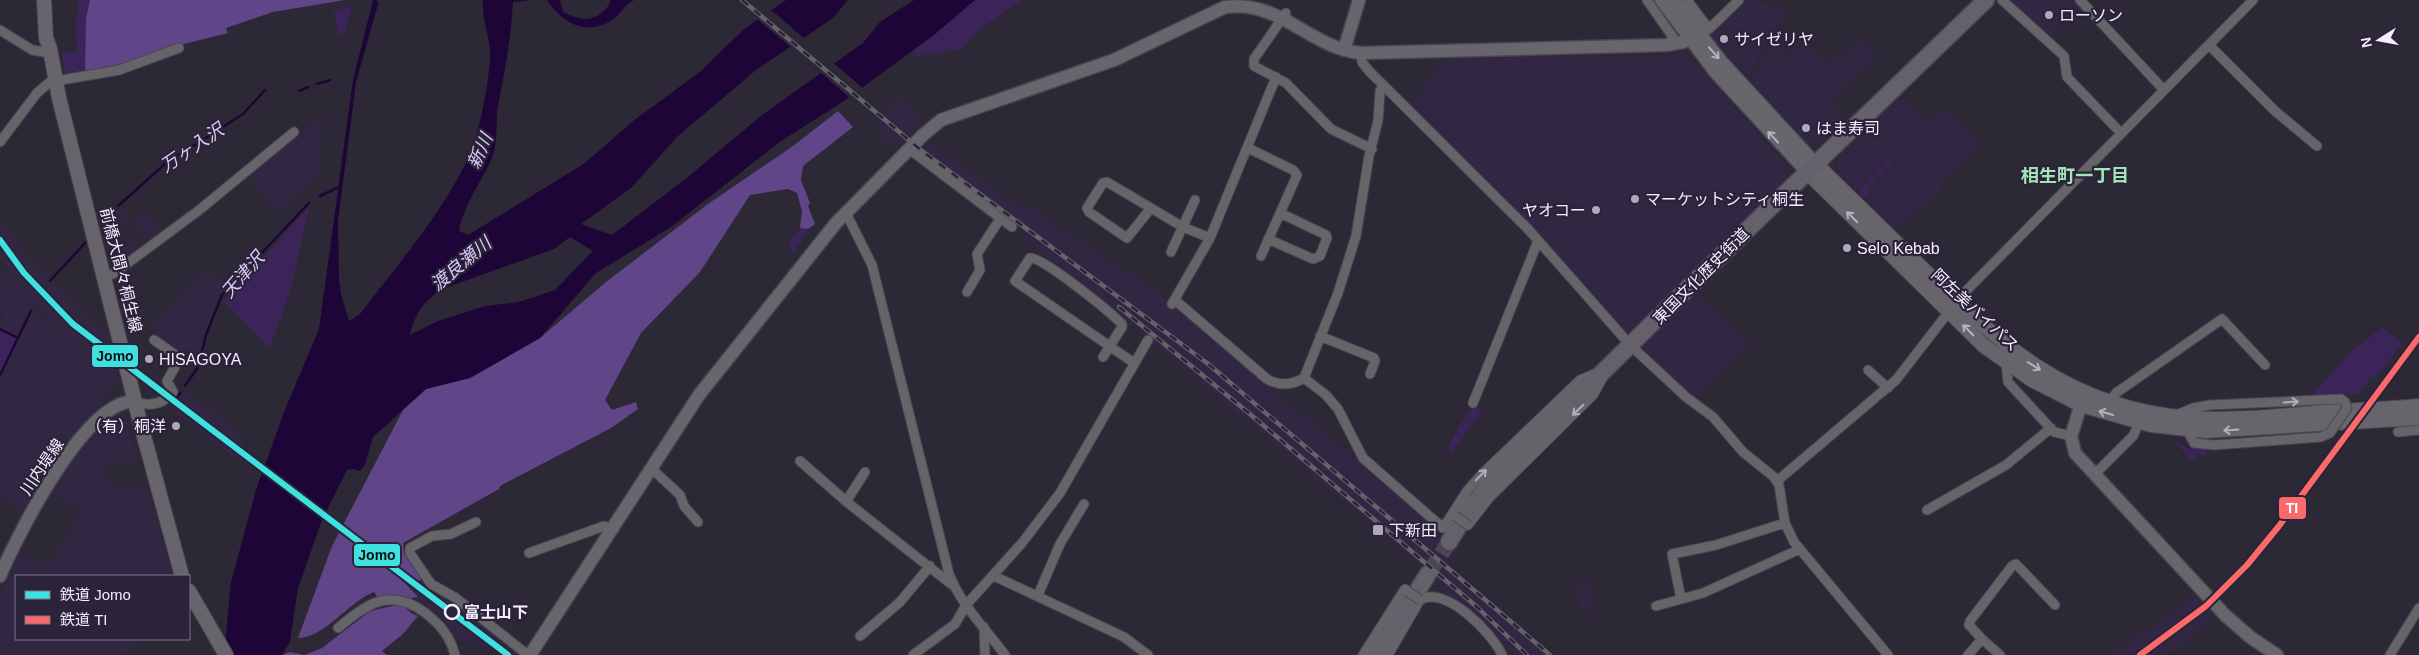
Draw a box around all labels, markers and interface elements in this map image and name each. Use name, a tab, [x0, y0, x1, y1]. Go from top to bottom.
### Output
place label: ローソン	[2059, 7, 2123, 24]
marker: ローソン	[2043, 9, 2055, 21]
north arrow	[2354, 15, 2404, 65]
place label: サイゼリヤ	[1734, 31, 1814, 48]
marker: サイゼリヤ	[1718, 33, 1730, 45]
text: N	[2357, 36, 2375, 49]
one-way arrow	[1708, 46, 1720, 59]
water label: 万ヶ入沢	[157, 118, 229, 176]
place label: はま寿司	[1816, 120, 1880, 137]
marker: はま寿司	[1800, 122, 1812, 134]
water label: 新川	[464, 129, 497, 172]
one-way arrow	[1767, 131, 1779, 143]
district label: 相生町一丁目	[2021, 166, 2129, 186]
place label: マーケットシティ桐生	[1645, 191, 1804, 208]
marker: マーケットシティ桐生	[1629, 193, 1641, 205]
place label: ヤオコー	[1522, 202, 1586, 219]
marker: ヤオコー	[1590, 204, 1602, 216]
street label: 前橋大間々桐生線	[97, 206, 145, 334]
one-way arrow	[1845, 211, 1858, 223]
street label: 東国文化歴史街道	[1650, 225, 1752, 327]
water label: 渡良瀬川	[427, 232, 497, 295]
place label: Selo Kebab	[1857, 240, 1940, 257]
marker: Selo Kebab	[1841, 242, 1853, 254]
water label: 天津沢	[218, 247, 270, 302]
street label: 阿左美バイパス	[1928, 266, 2022, 354]
one-way arrow	[1962, 324, 1974, 337]
line badge: Jomo	[91, 344, 139, 368]
text: Jomo	[96, 348, 134, 364]
place label: HISAGOYA	[159, 351, 242, 368]
marker: HISAGOYA	[143, 353, 155, 365]
one-way arrow	[2027, 361, 2041, 371]
one-way arrow	[2282, 398, 2298, 407]
one-way arrow	[1571, 404, 1584, 416]
one-way arrow	[2098, 408, 2114, 418]
place label: （有）桐洋	[86, 418, 166, 435]
marker: （有）桐洋	[170, 420, 182, 432]
one-way arrow	[2223, 426, 2239, 435]
street label: 川内堤線	[17, 436, 67, 498]
one-way arrow	[1475, 469, 1487, 482]
line badge: TI	[2278, 496, 2307, 520]
text: TI	[2286, 500, 2298, 516]
place label: 下新田	[1389, 522, 1437, 539]
marker: 下新田	[1371, 523, 1385, 537]
line badge: Jomo	[353, 543, 401, 567]
text: Jomo	[358, 547, 396, 563]
legend	[15, 575, 190, 640]
text: 鉄道 Jomo	[60, 586, 131, 603]
marker: 富士山下	[444, 604, 460, 620]
place label: 富士山下	[464, 604, 528, 621]
text: 鉄道 TI	[60, 611, 108, 628]

